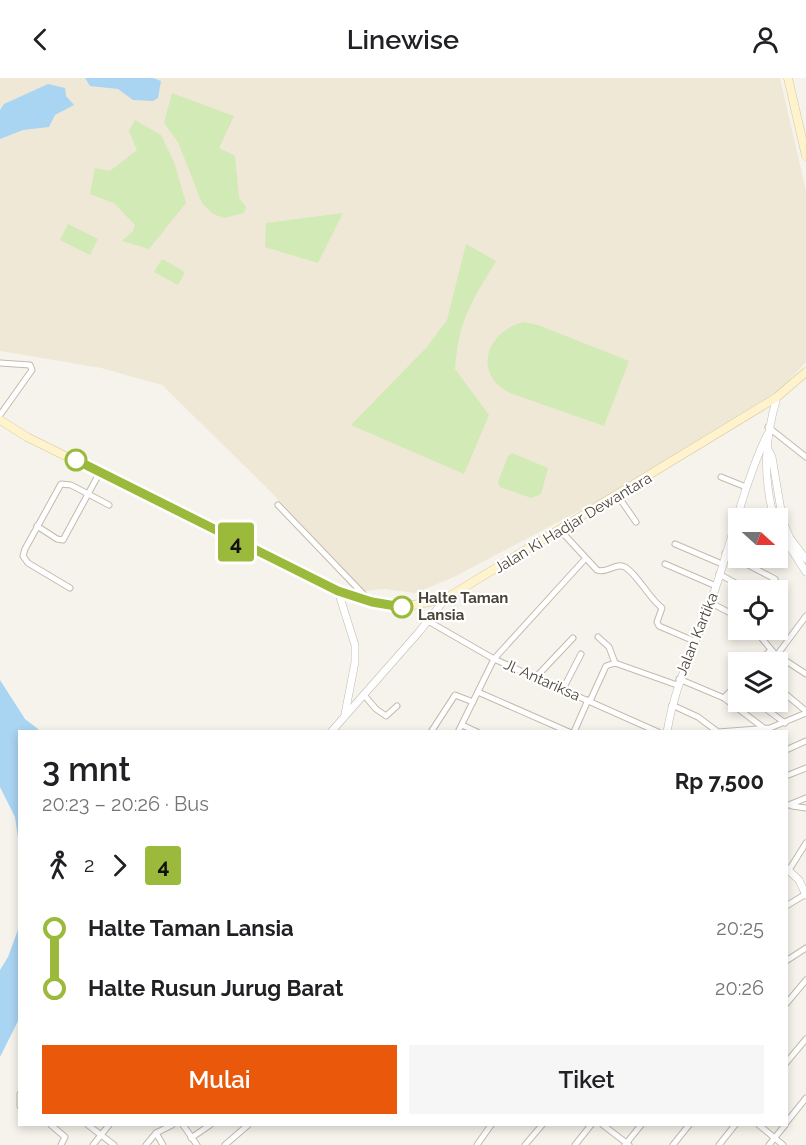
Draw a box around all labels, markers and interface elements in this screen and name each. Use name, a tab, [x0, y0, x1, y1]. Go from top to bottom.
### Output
icon: back	[24, 23, 57, 56]
icon: person	[749, 23, 782, 56]
text: Linewise	[347, 24, 459, 55]
unlabelled marker	[65, 449, 87, 471]
street label: Jalan Ki Hadjar Dewantara	[491, 469, 655, 577]
north arrow	[728, 508, 788, 568]
map controls	[728, 508, 788, 712]
line badge: 4	[216, 522, 256, 562]
text: 4	[230, 530, 242, 555]
button: locate	[728, 580, 788, 640]
place label: Halte Taman Lansia	[418, 589, 508, 624]
street label: Jalan Kartika	[672, 590, 722, 678]
marker: Halte Taman Lansia	[391, 596, 413, 618]
button: layers	[728, 652, 788, 712]
street label: Jl. Antariksa	[501, 655, 583, 705]
text: 3 mnt	[42, 750, 131, 789]
text: Rp 7,500	[675, 768, 764, 794]
text: 20:23 – 20:26 · Bus	[42, 792, 209, 816]
icon: walk	[42, 849, 75, 882]
icon: forward	[103, 849, 136, 882]
text: 2	[84, 853, 94, 877]
text: 4	[157, 853, 169, 878]
text: Halte Taman Lansia	[88, 915, 294, 941]
text: 20:25	[716, 916, 764, 940]
text: Halte Rusun Jurug Barat	[88, 975, 344, 1001]
text: 20:26	[715, 976, 764, 1000]
button: Mulai	[42, 1045, 397, 1114]
button: Tiket	[409, 1045, 764, 1114]

